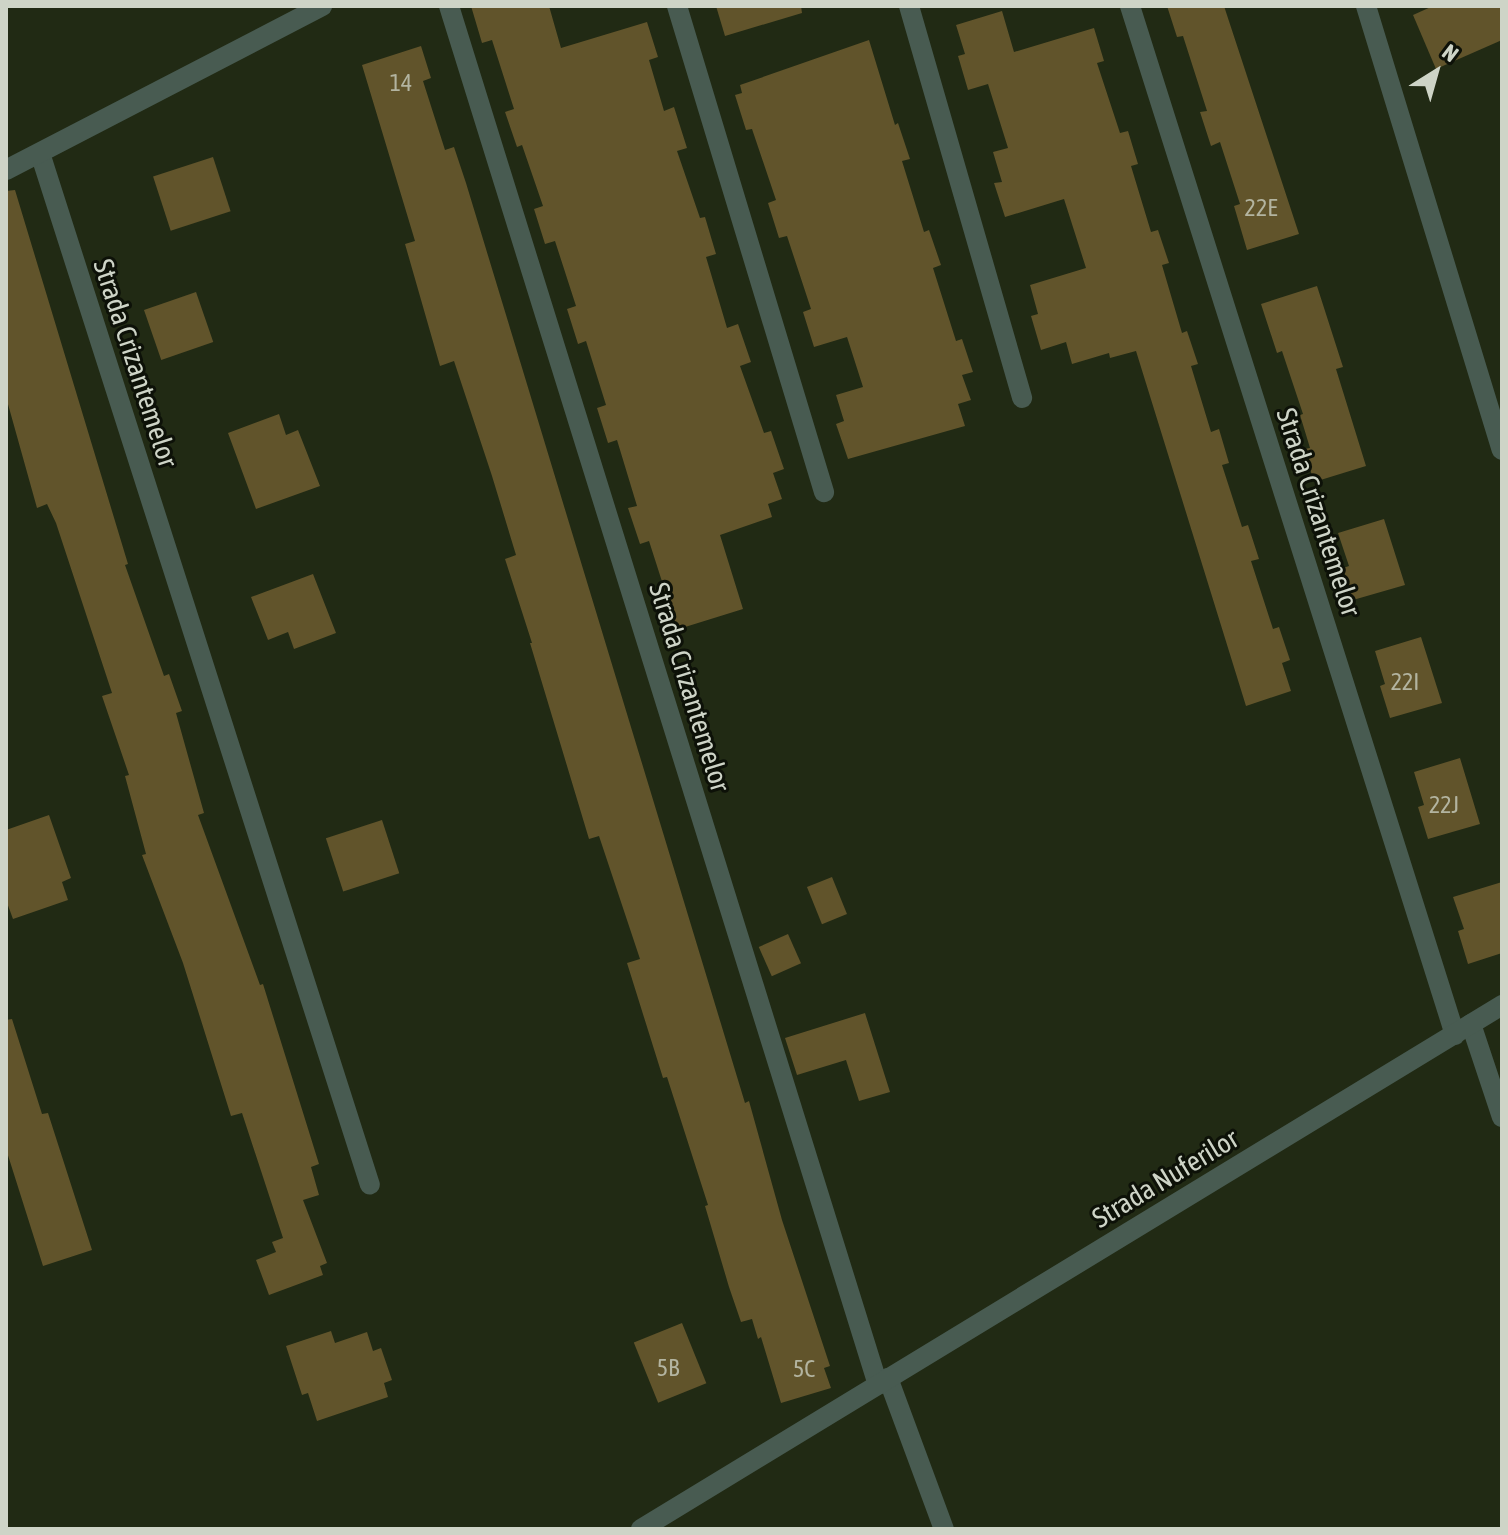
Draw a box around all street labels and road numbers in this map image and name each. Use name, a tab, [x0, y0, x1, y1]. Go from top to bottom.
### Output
street label: Strada Crizantemelor	[87, 255, 185, 471]
street label: Strada Crizantemelor	[1270, 404, 1368, 620]
street label: Strada Crizantemelor	[642, 579, 738, 795]
street label: Strada Nuferilor	[1086, 1121, 1244, 1235]

